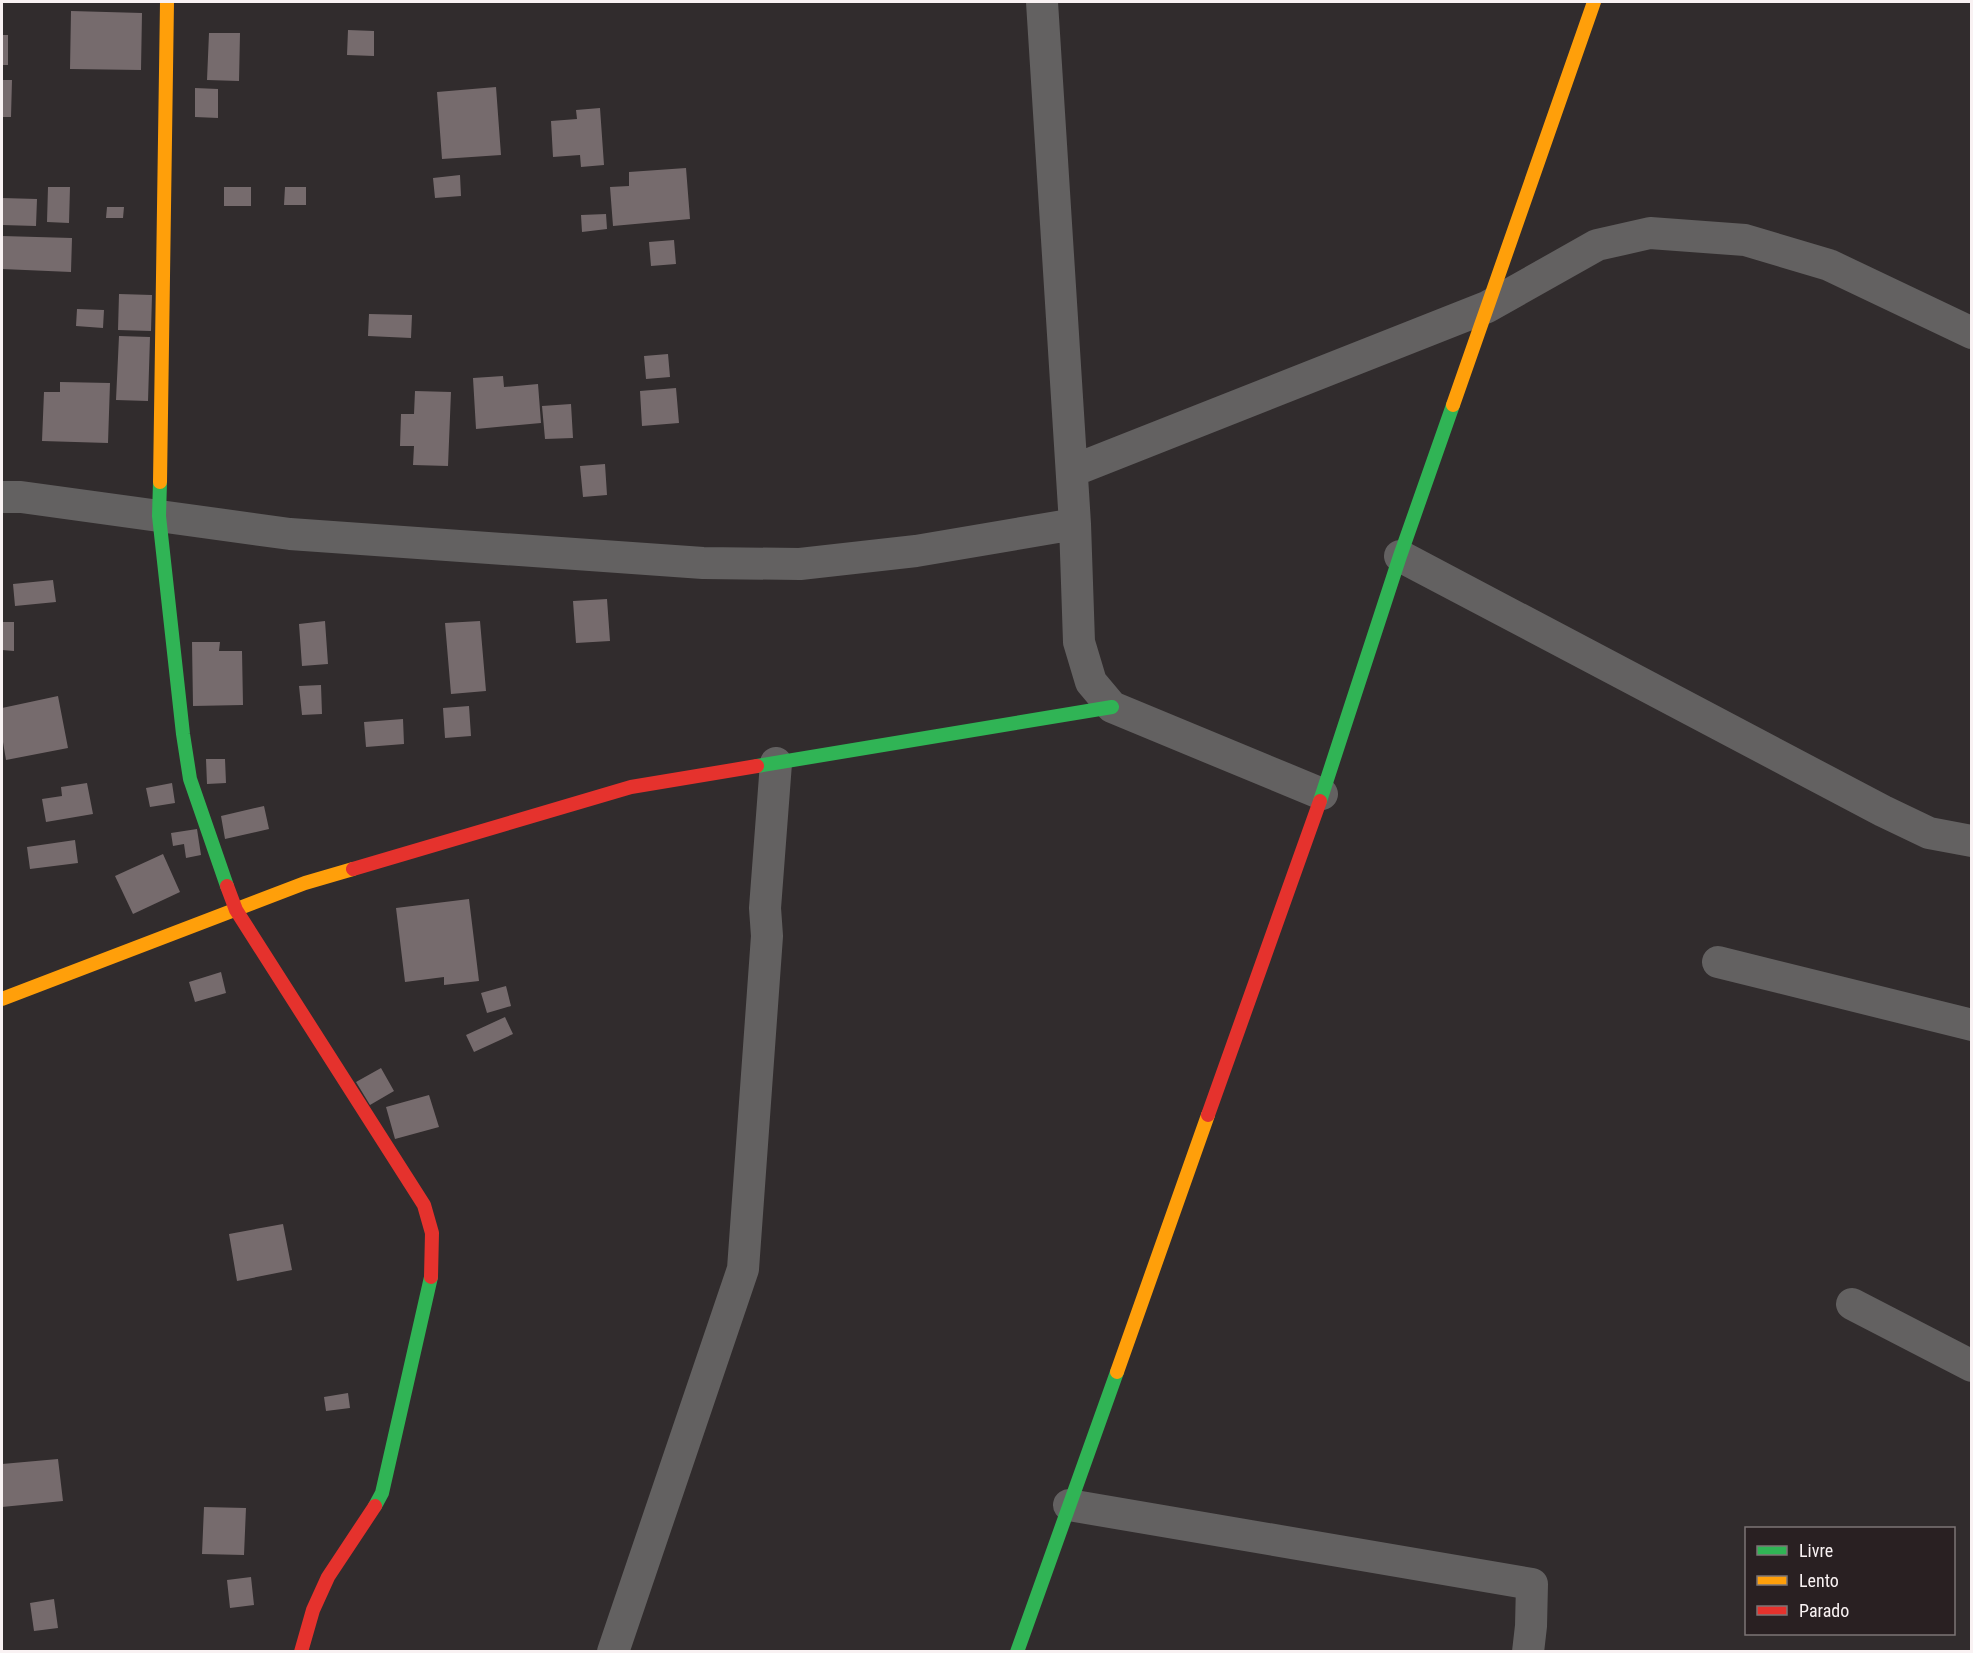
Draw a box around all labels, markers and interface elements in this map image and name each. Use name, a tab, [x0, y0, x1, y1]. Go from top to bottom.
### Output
legend	[1745, 1527, 1955, 1635]
text: Livre	[1799, 1540, 1833, 1561]
text: Lento	[1799, 1570, 1839, 1591]
text: Parado	[1799, 1600, 1849, 1621]

